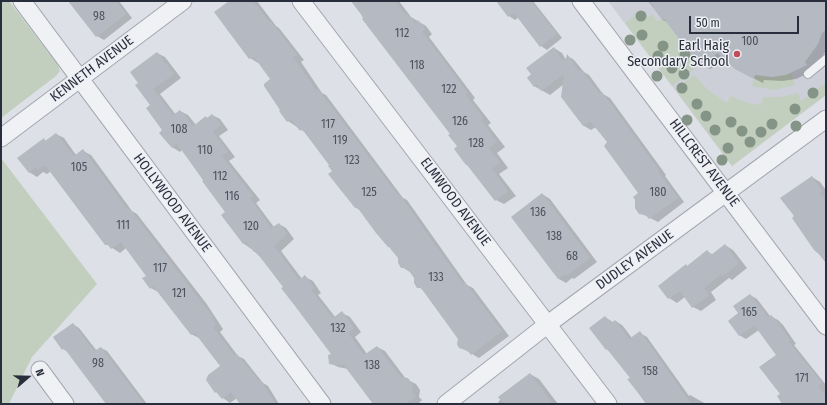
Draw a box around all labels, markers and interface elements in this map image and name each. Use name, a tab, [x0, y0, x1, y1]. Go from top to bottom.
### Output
scale bar	[691, 8, 801, 34]
house number: 98	[93, 10, 105, 24]
text: 50 m	[696, 16, 720, 30]
house number: 112	[395, 27, 409, 41]
street label: KENNETH AVENUE	[47, 32, 137, 106]
house number: 100	[741, 35, 759, 49]
place label: Earl Haig Secondary School	[627, 38, 729, 70]
marker: Earl Haig Secondary School	[732, 49, 742, 59]
house number: 118	[409, 59, 425, 73]
house number: 122	[441, 83, 457, 97]
house number: 126	[452, 115, 468, 129]
street label: HILLCREST AVENUE	[665, 116, 743, 210]
house number: 117	[321, 118, 335, 132]
house number: 108	[171, 123, 187, 137]
house number: 119	[332, 134, 348, 148]
house number: 128	[468, 137, 484, 151]
house number: 110	[197, 144, 213, 158]
street label: HOLLYWOOD AVENUE	[129, 150, 215, 256]
house number: 123	[344, 154, 360, 168]
street label: ELMWOOD AVENUE	[416, 155, 494, 249]
house number: 105	[71, 161, 87, 175]
house number: 112	[213, 170, 227, 184]
house number: 125	[361, 186, 377, 200]
house number: 180	[650, 186, 666, 200]
house number: 116	[224, 190, 240, 204]
house number: 136	[530, 206, 546, 220]
house number: 111	[116, 219, 130, 233]
house number: 120	[243, 220, 259, 234]
street label: DUDLEY AVENUE	[593, 226, 677, 294]
house number: 138	[546, 230, 562, 244]
house number: 68	[566, 250, 578, 264]
house number: 117	[153, 262, 167, 276]
house number: 133	[428, 271, 444, 285]
house number: 121	[172, 287, 186, 301]
house number: 165	[741, 306, 757, 320]
house number: 132	[330, 322, 346, 336]
north arrow	[8, 357, 48, 397]
house number: 98	[92, 357, 104, 371]
house number: 138	[364, 359, 380, 373]
house number: 158	[642, 365, 658, 379]
text: N	[33, 367, 47, 378]
house number: 171	[795, 372, 809, 386]

